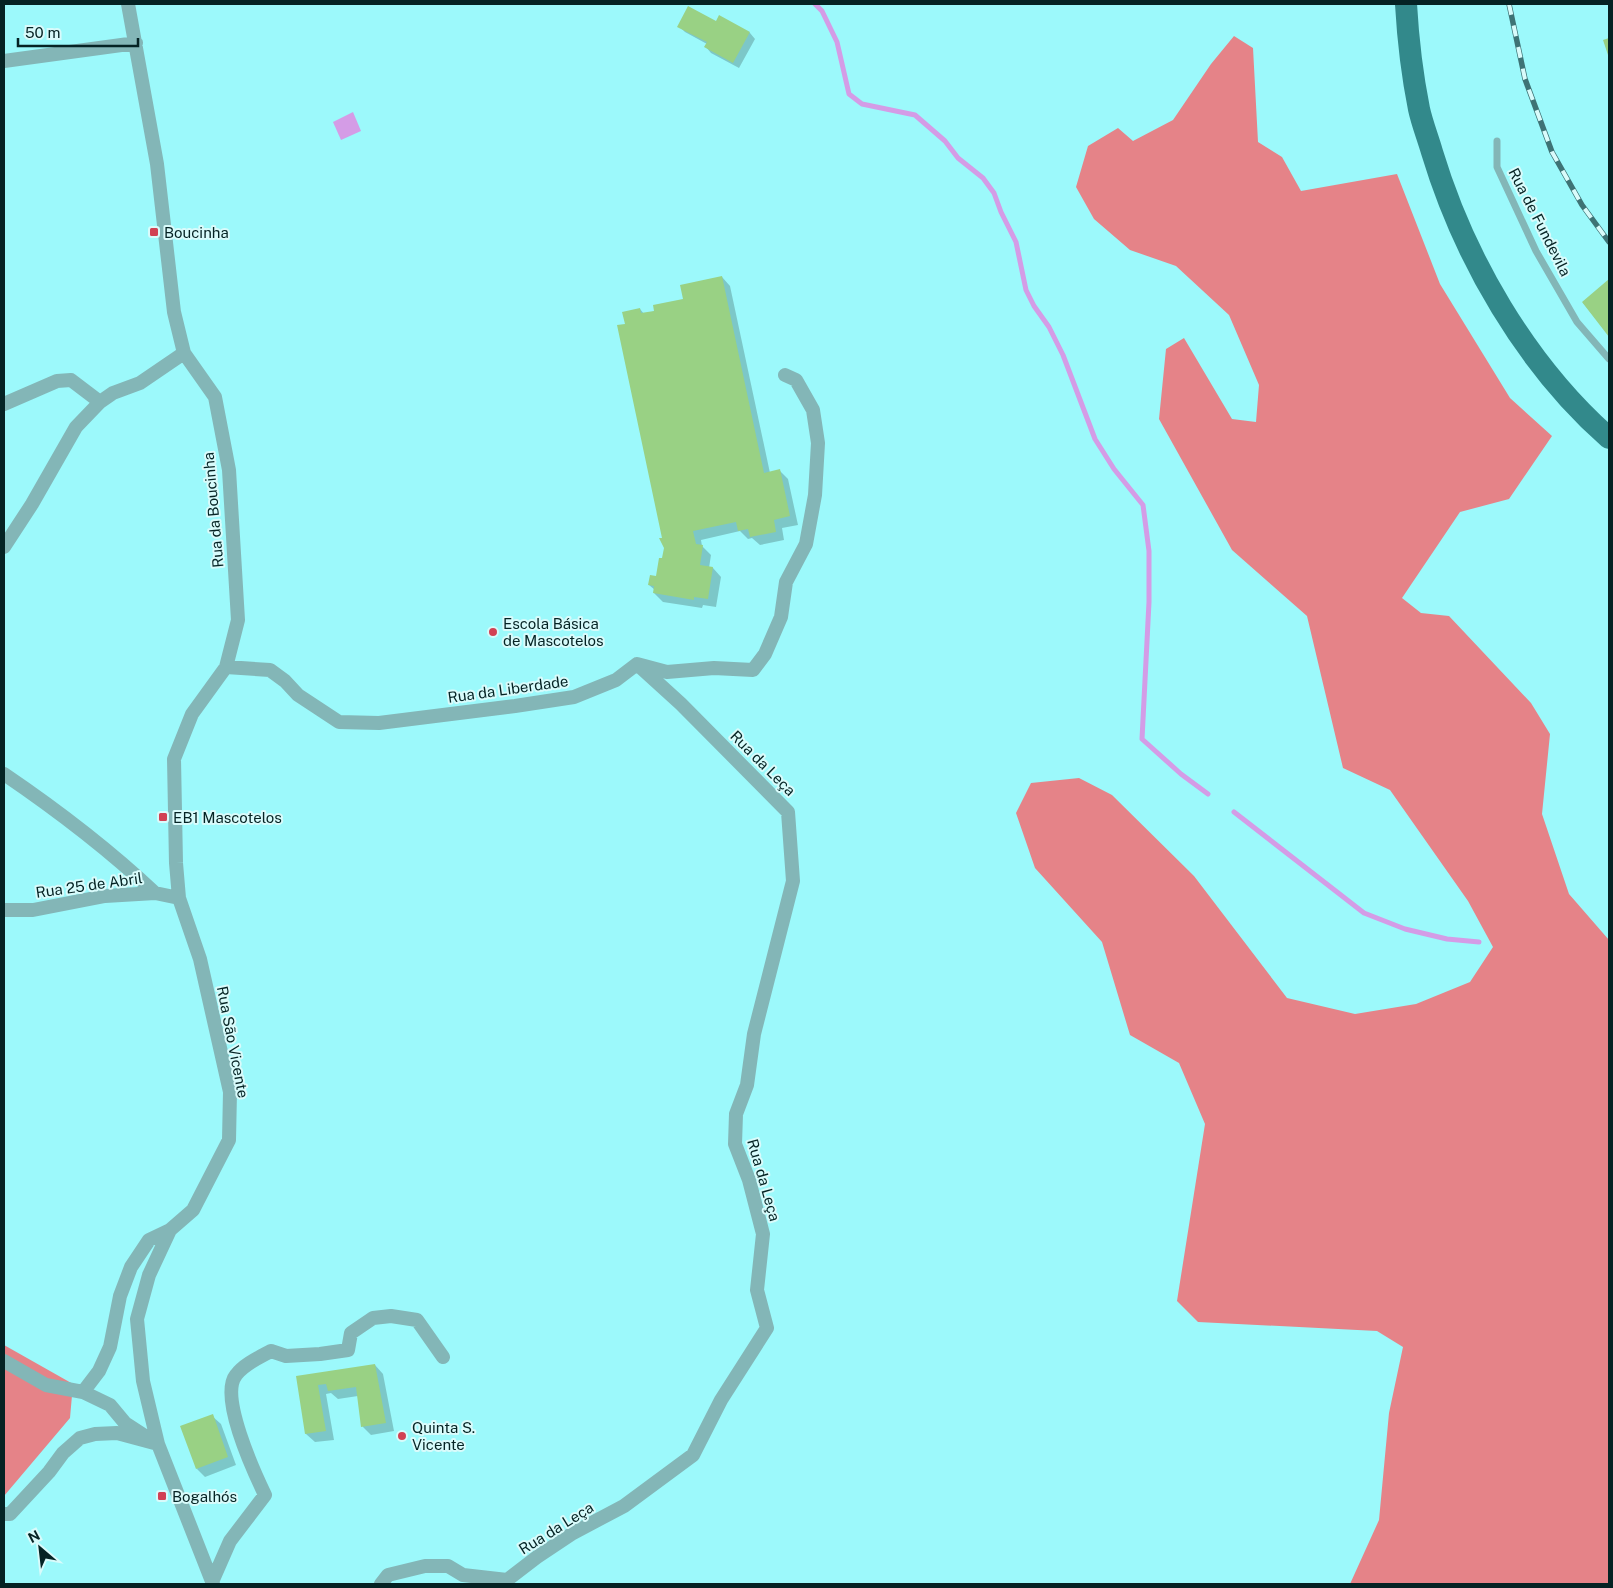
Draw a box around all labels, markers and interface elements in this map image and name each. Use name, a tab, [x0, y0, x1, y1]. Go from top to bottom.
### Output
scale bar	[18, 15, 138, 47]
text: 50 m	[25, 24, 60, 41]
street label: Rua de Fundevila	[1505, 165, 1575, 279]
place label: Boucinha	[164, 224, 229, 241]
marker: Boucinha	[148, 226, 160, 238]
street label: Rua da Boucinha	[199, 451, 227, 569]
place label: Escola Básica de Mascotelos	[503, 615, 604, 649]
marker: Escola Básica de Mascotelos	[487, 626, 499, 638]
street label: Rua da Liberdade	[447, 672, 569, 706]
street label: Rua da Leça	[727, 727, 799, 799]
place label: EB1 Mascotelos	[173, 809, 282, 826]
marker: EB1 Mascotelos	[157, 811, 169, 823]
street label: Rua 25 de Abril	[35, 869, 143, 901]
street label: Rua São Vicente	[214, 985, 252, 1099]
street label: Rua da Leça	[744, 1137, 784, 1223]
place label: Quinta S. Vicente	[412, 1419, 475, 1453]
marker: Quinta S. Vicente	[396, 1430, 408, 1442]
place label: Bogalhós	[172, 1488, 237, 1505]
marker: Bogalhós	[156, 1490, 168, 1502]
street label: Rua da Leça	[516, 1498, 596, 1558]
north arrow	[15, 1523, 65, 1573]
text: N	[25, 1527, 42, 1546]

